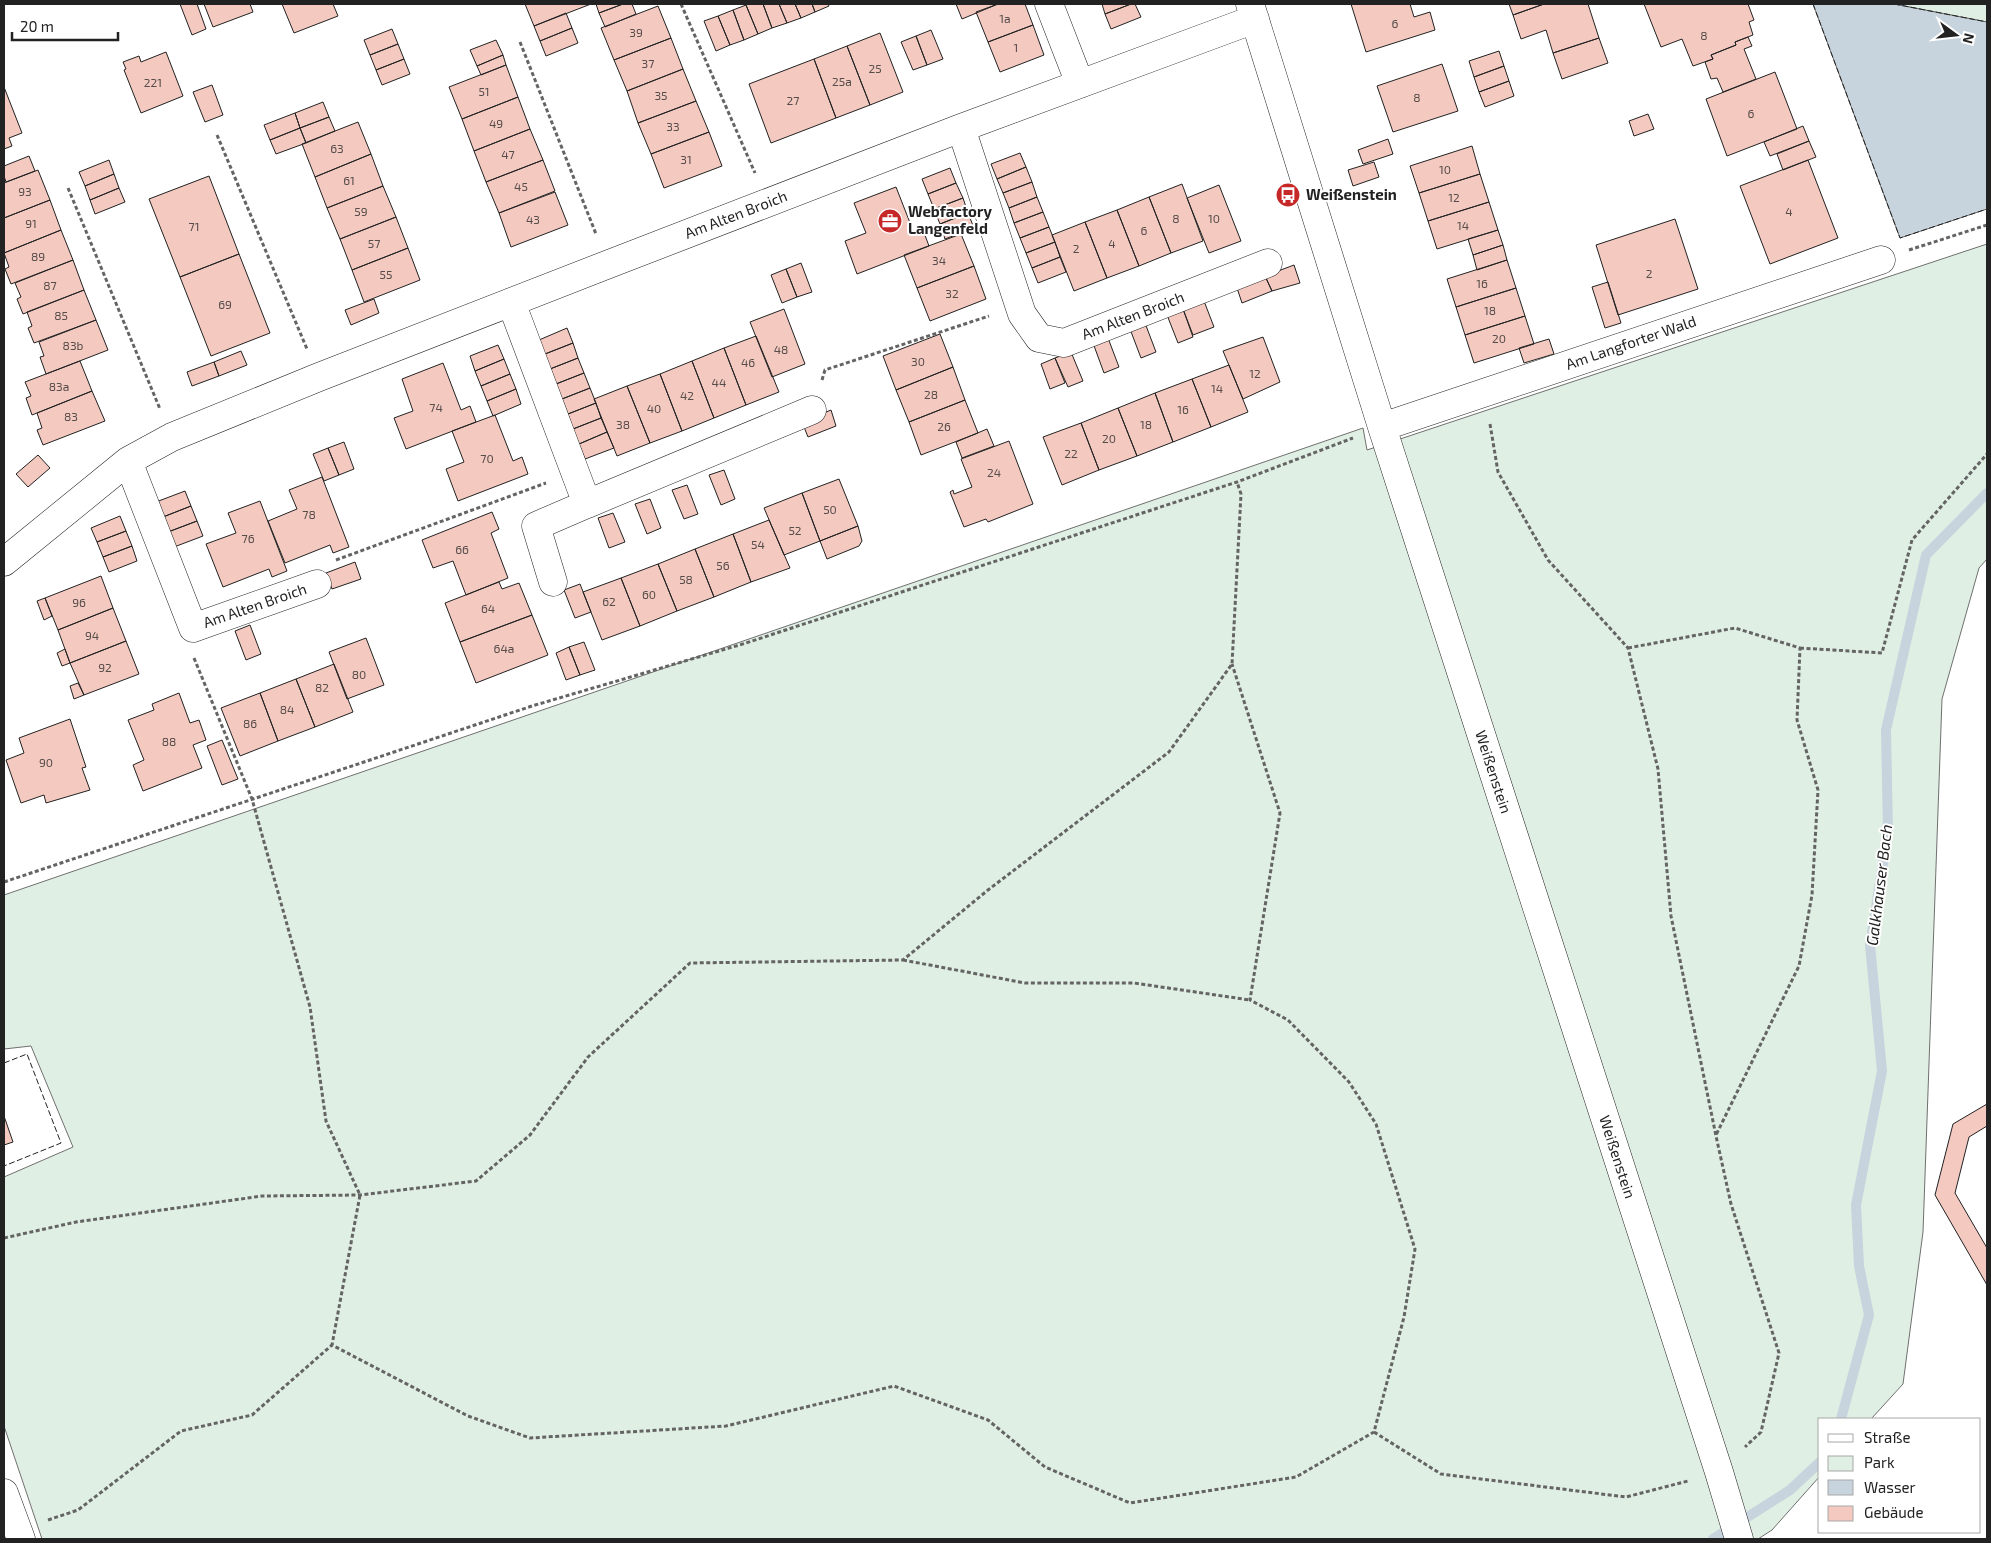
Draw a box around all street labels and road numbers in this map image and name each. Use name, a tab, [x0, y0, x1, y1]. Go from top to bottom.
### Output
street label: Am Alten Broich	[682, 186, 789, 242]
street label: Am Alten Broich	[1079, 287, 1186, 343]
street label: Am Langforter Wald	[1563, 311, 1698, 373]
street label: Am Alten Broich	[201, 579, 309, 631]
street label: Weißenstein	[1472, 728, 1516, 816]
street label: Weißenstein	[1596, 1113, 1640, 1201]

